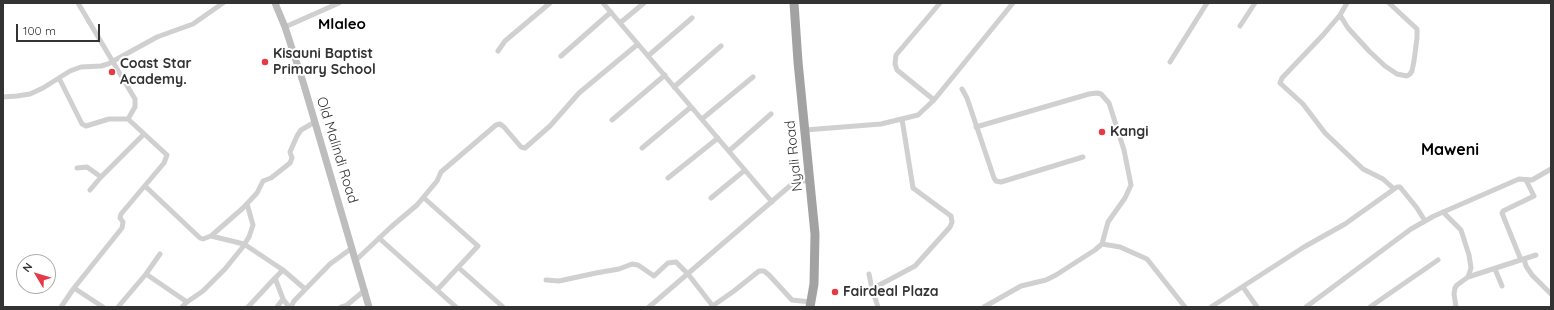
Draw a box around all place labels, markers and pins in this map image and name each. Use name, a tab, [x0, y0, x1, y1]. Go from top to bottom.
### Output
place label: Kisauni Baptist Primary School	[273, 46, 376, 78]
place label: Coast Star Academy.	[120, 56, 192, 88]
marker: Kisauni Baptist Primary School	[260, 57, 270, 67]
marker: Coast Star Academy.	[107, 67, 117, 77]
place label: Kangi	[1110, 124, 1149, 140]
marker: Kangi	[1097, 127, 1107, 137]
place label: Fairdeal Plaza	[843, 284, 939, 300]
marker: Fairdeal Plaza	[830, 287, 840, 297]

